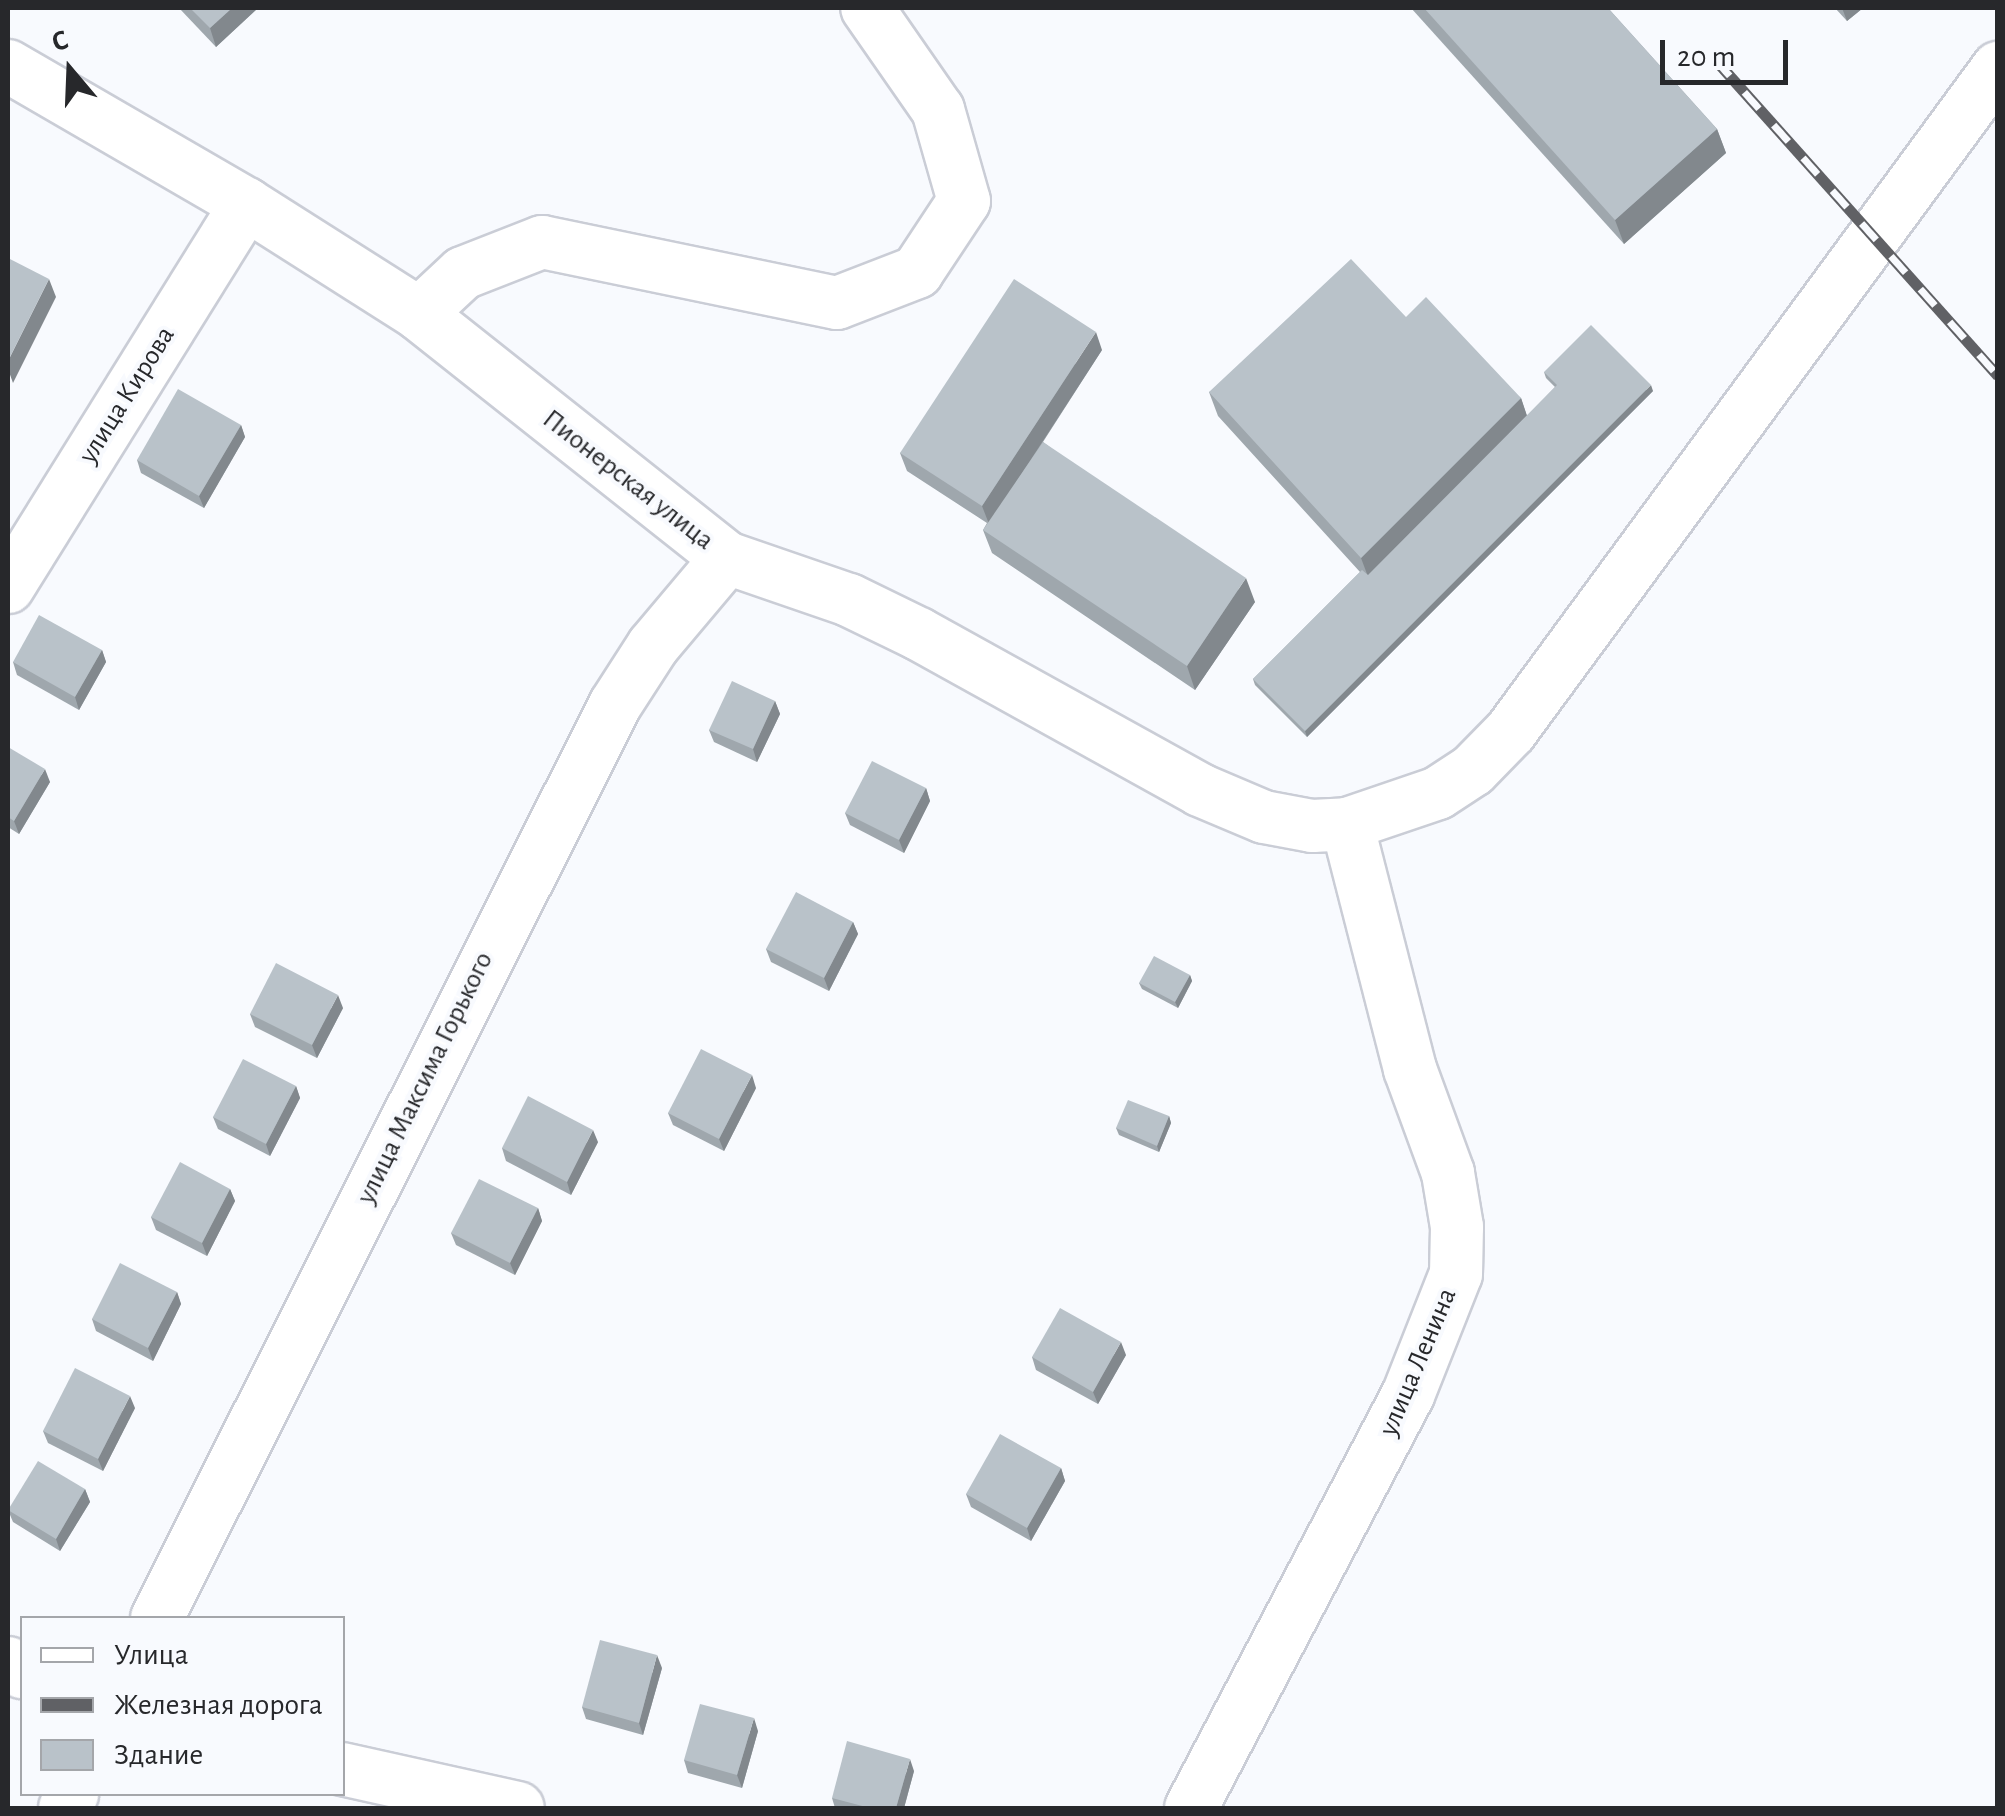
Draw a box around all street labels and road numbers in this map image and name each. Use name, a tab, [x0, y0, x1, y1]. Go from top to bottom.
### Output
street label: улица Кирова	[72, 320, 182, 470]
street label: Пионерская улица	[535, 403, 721, 557]
street label: улица Максима Горького	[349, 947, 501, 1209]
street label: улица Ленина	[1372, 1283, 1464, 1441]

